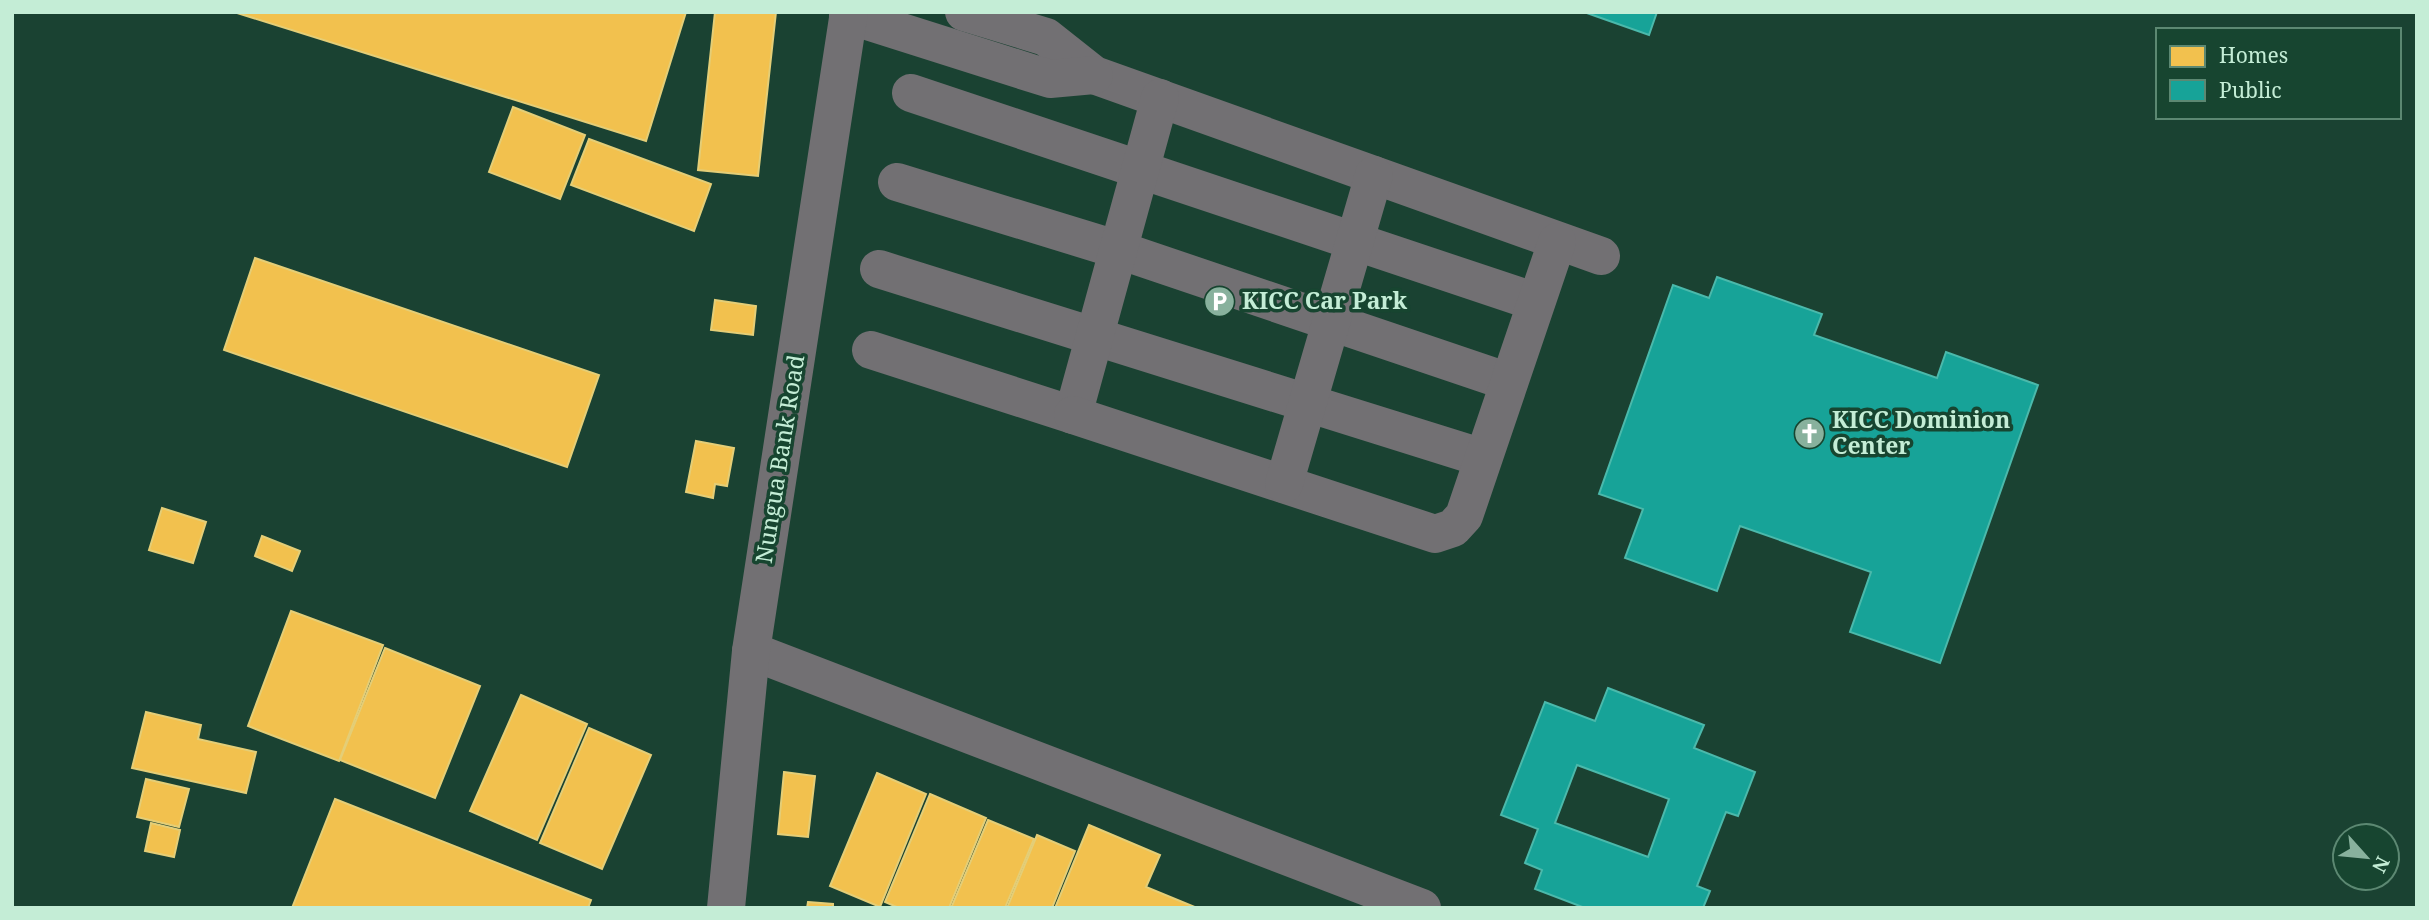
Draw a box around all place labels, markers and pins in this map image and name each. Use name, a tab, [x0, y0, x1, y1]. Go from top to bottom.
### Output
parking icon: KICC Car Park	[1202, 284, 1236, 318]
place label: KICC Car Park	[1242, 284, 1408, 316]
place label: KICC Dominion Center	[1832, 403, 2010, 461]
church icon: KICC Dominion Center	[1792, 416, 1826, 450]

